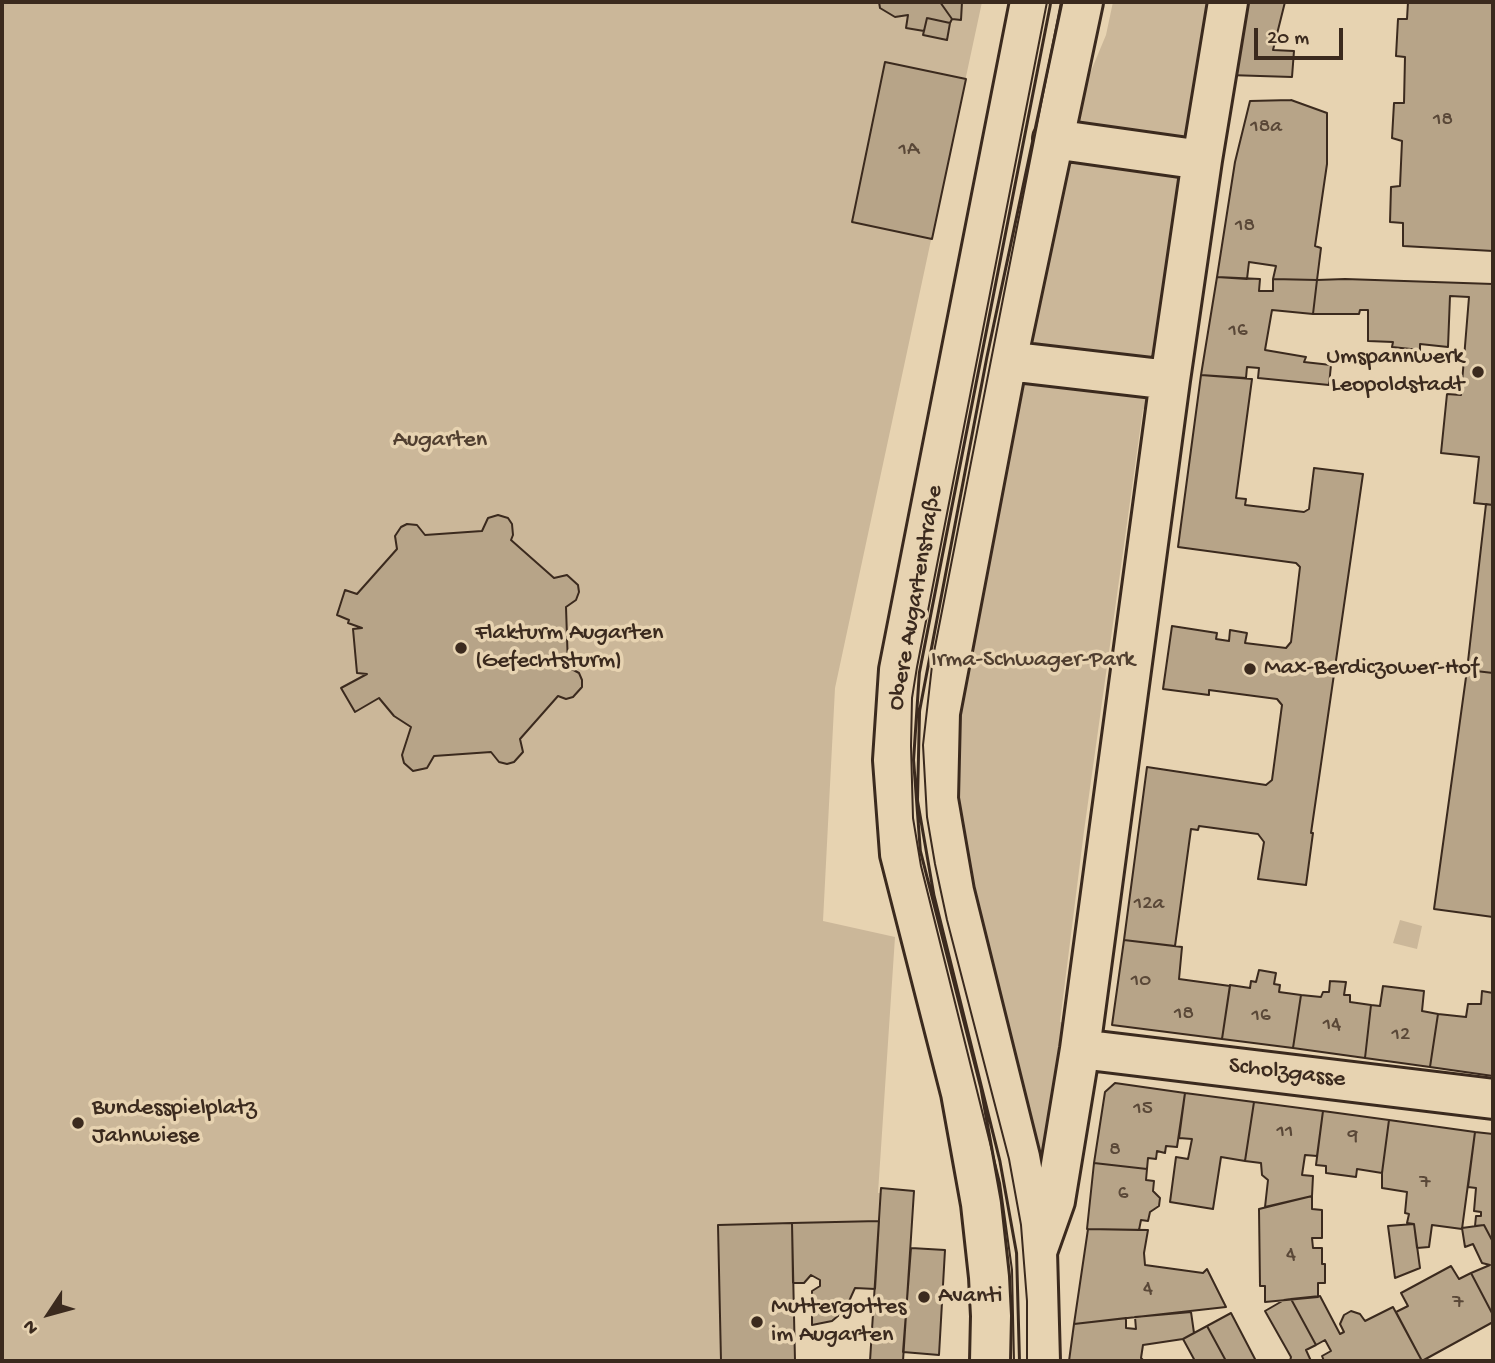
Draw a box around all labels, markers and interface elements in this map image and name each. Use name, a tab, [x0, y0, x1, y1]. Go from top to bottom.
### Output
scale bar	[1257, 14, 1346, 58]
text: 20 m	[1267, 27, 1309, 52]
house number: 18	[1433, 108, 1453, 134]
house number: 18a	[1250, 115, 1282, 141]
house number: 1A	[899, 138, 919, 164]
house number: 18	[1235, 214, 1255, 240]
house number: 16	[1228, 319, 1248, 345]
place label: Umspannwerk Leopoldstadt	[1326, 344, 1464, 400]
marker: Umspannwerk Leopoldstadt	[1470, 364, 1486, 380]
park label: Augarten	[393, 427, 487, 455]
street label: Obere Augartenstraße	[883, 483, 951, 713]
place label: Flakturm Augarten (Gefechtsturm)	[475, 620, 663, 676]
marker: Flakturm Augarten (Gefechtsturm)	[453, 640, 469, 656]
park label: Irma-Schwager-Park	[931, 647, 1135, 675]
place label: Max-Berdiczower-Hof	[1264, 655, 1478, 683]
marker: Max-Berdiczower-Hof	[1242, 661, 1258, 677]
house number: 12a	[1134, 892, 1164, 918]
house number: 10	[1131, 969, 1151, 995]
house number: 18	[1174, 1002, 1194, 1028]
house number: 16	[1251, 1004, 1271, 1030]
house number: 14	[1323, 1013, 1341, 1039]
house number: 12	[1392, 1023, 1410, 1049]
street label: Scholzgasse	[1227, 1053, 1347, 1095]
place label: Bundesspielplatz Jahnwiese	[92, 1095, 257, 1151]
house number: 15	[1133, 1097, 1153, 1123]
marker: Bundesspielplatz Jahnwiese	[70, 1115, 86, 1131]
house number: 11	[1277, 1120, 1293, 1146]
house number: 9	[1348, 1125, 1358, 1151]
house number: 8	[1109, 1138, 1121, 1164]
house number: 7	[1420, 1171, 1430, 1197]
house number: 6	[1118, 1182, 1128, 1208]
house number: 4	[1286, 1243, 1296, 1269]
house number: 4	[1143, 1277, 1153, 1303]
north arrow	[14, 1279, 84, 1349]
place label: Avanti	[938, 1283, 1002, 1311]
marker: Avanti	[916, 1289, 932, 1305]
house number: 7	[1453, 1291, 1463, 1317]
place label: Muttergottes im Augarten	[771, 1294, 906, 1350]
marker: Muttergottes im Augarten	[749, 1314, 765, 1330]
text: N	[19, 1315, 45, 1338]

